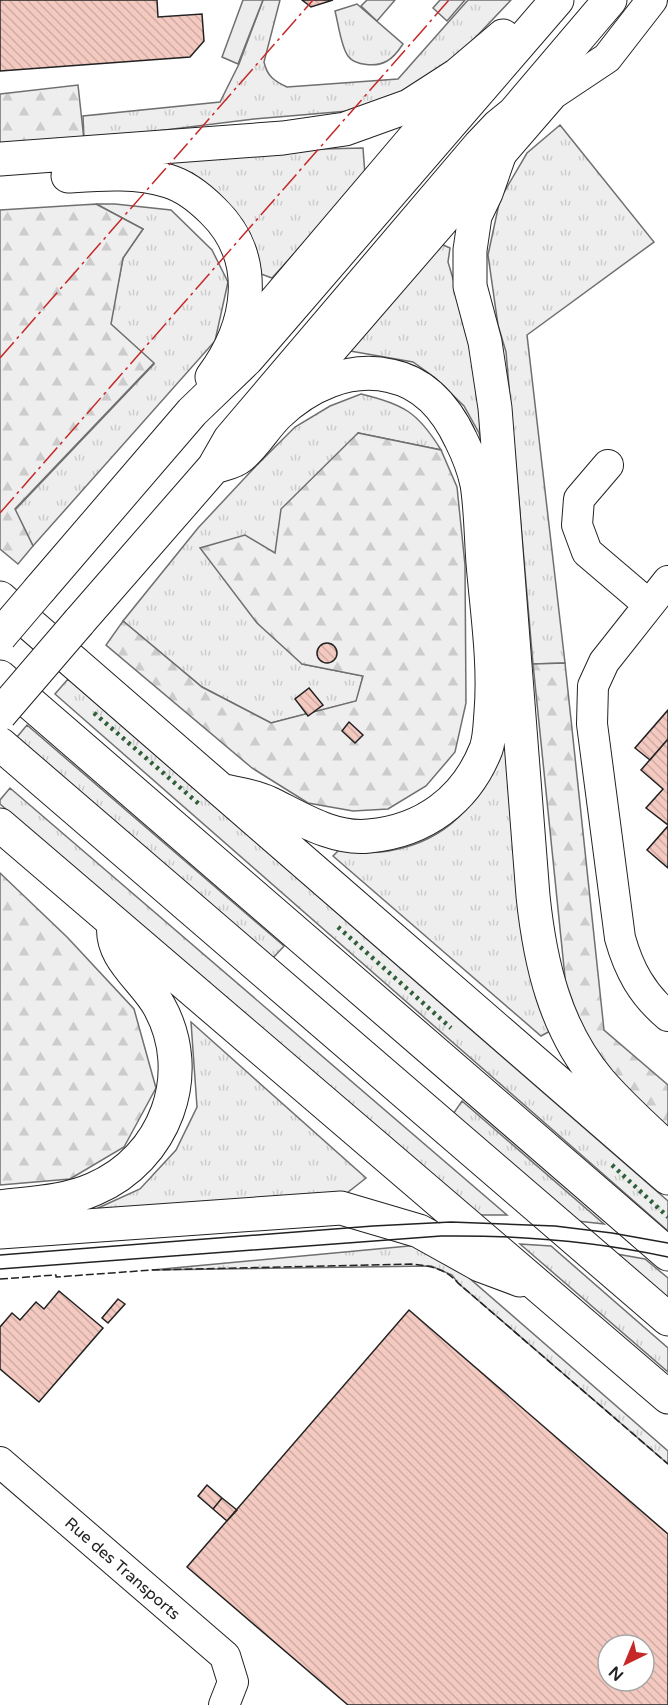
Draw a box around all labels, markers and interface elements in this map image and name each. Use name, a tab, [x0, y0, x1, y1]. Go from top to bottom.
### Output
street label: Rue des Transports	[61, 1513, 184, 1624]
north arrow	[596, 1633, 656, 1693]
text: N	[605, 1662, 628, 1685]

